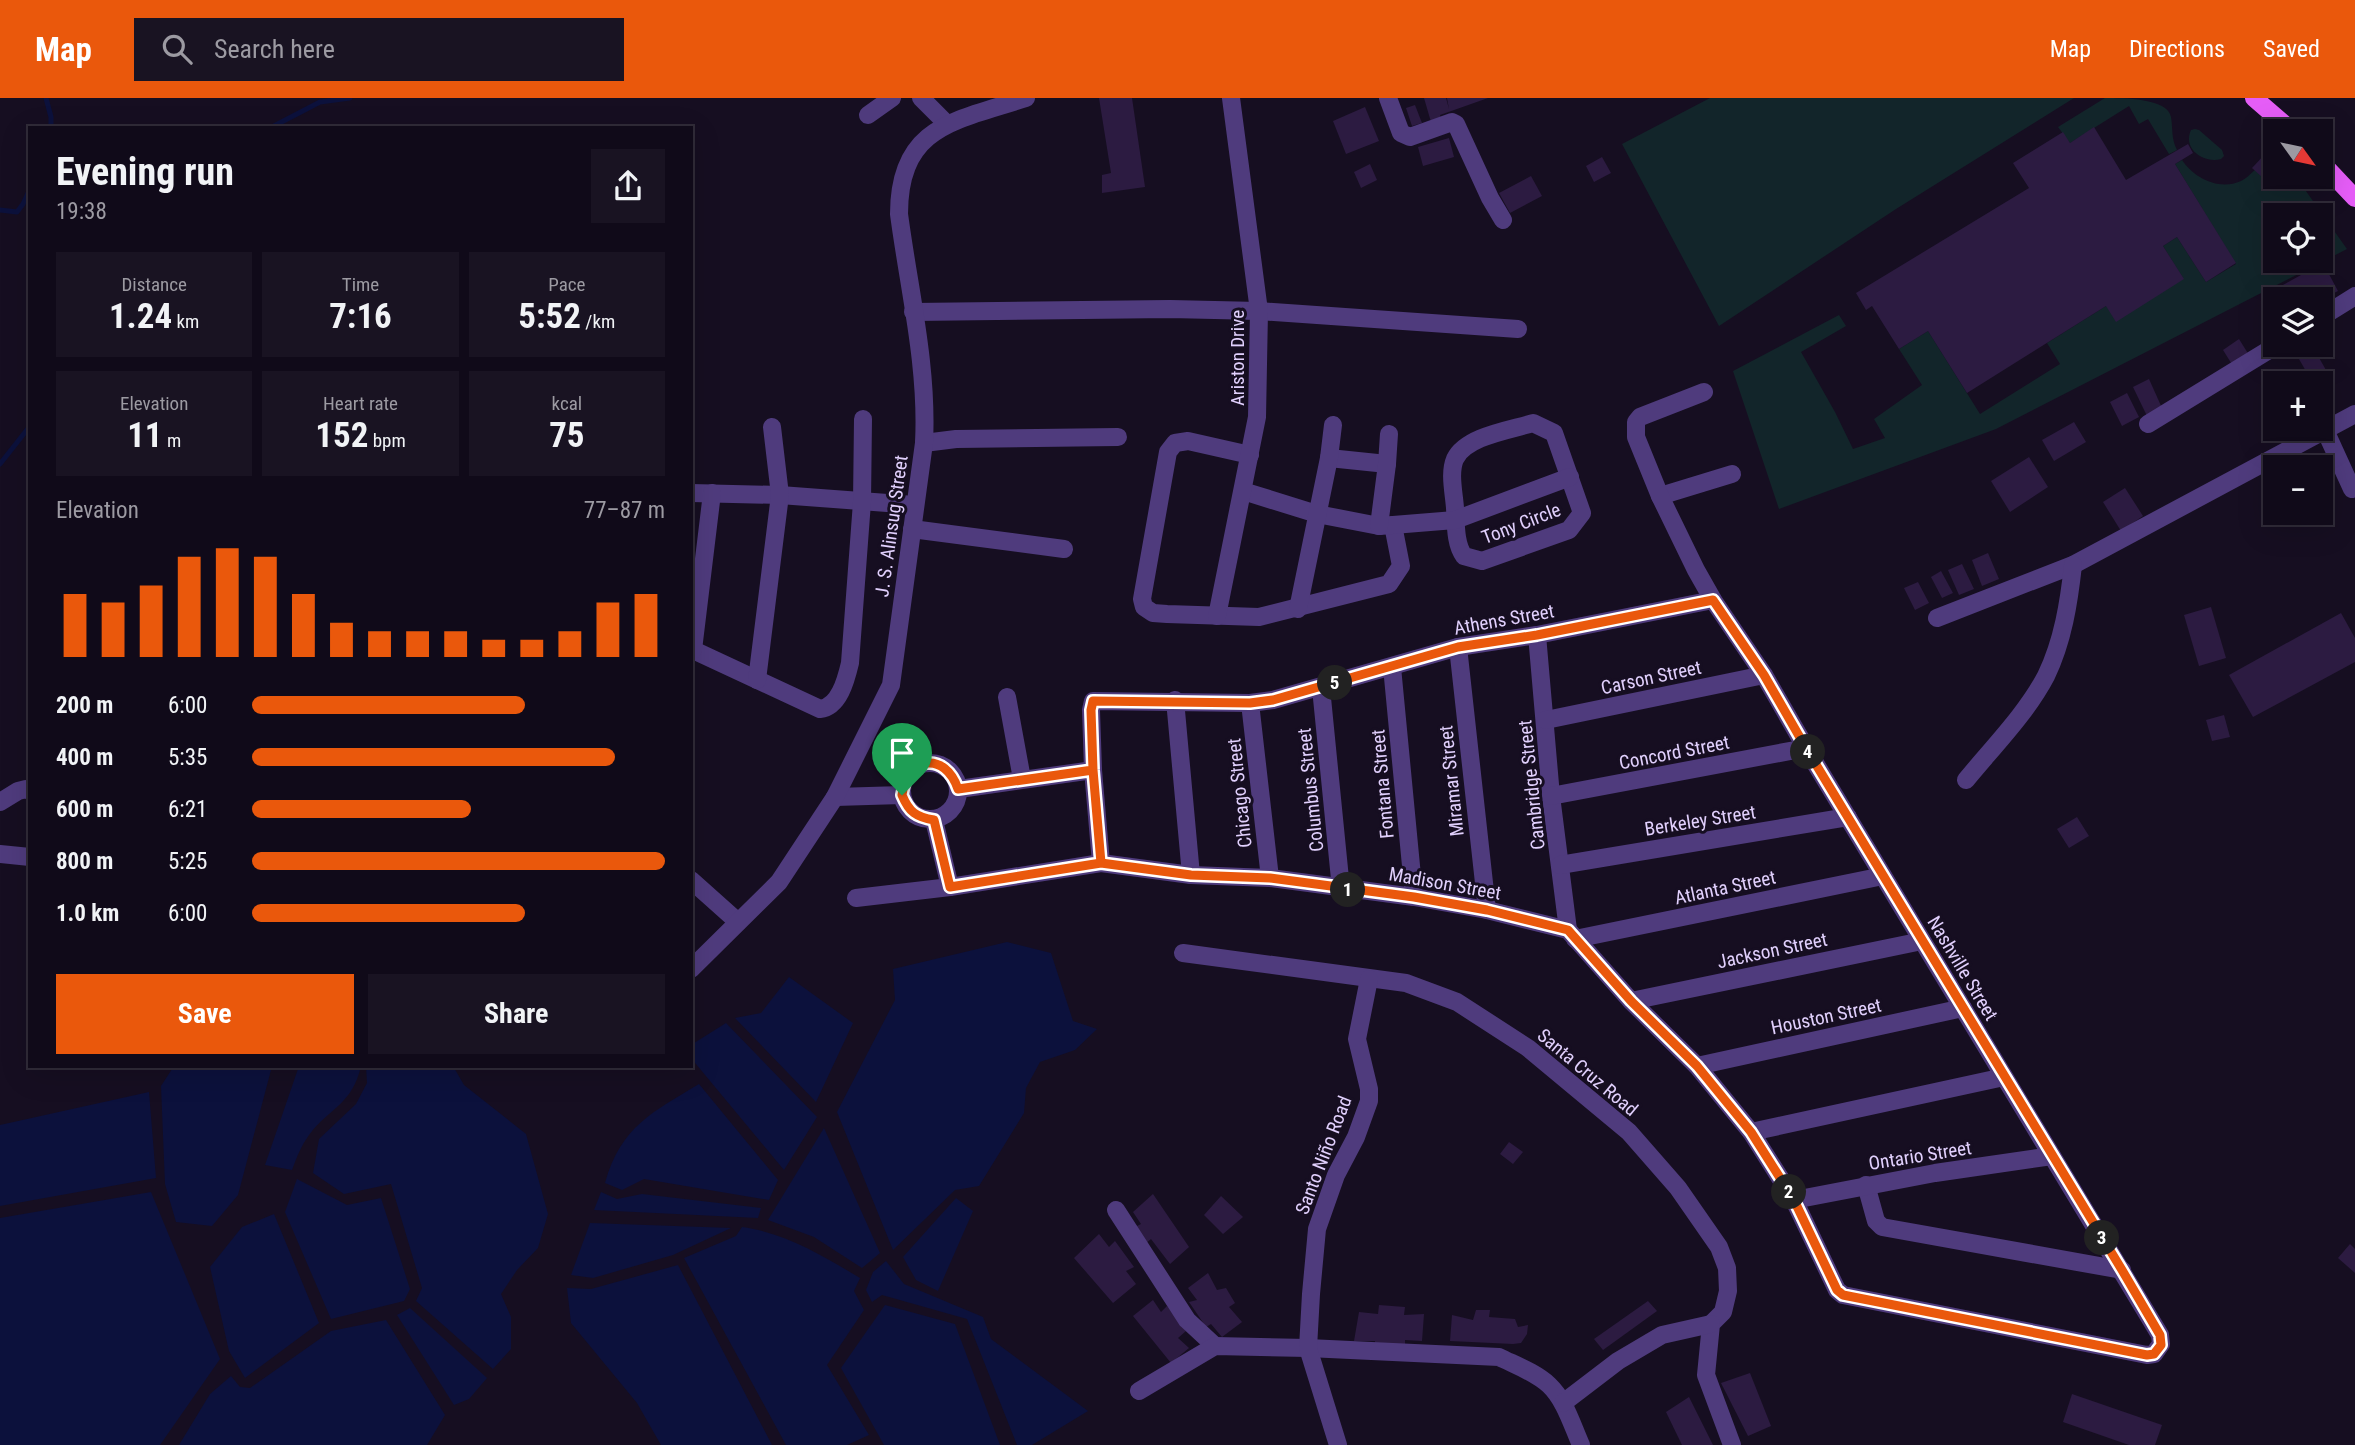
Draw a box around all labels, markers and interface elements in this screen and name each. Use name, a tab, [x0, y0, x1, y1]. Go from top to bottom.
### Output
search box	[134, 18, 624, 81]
text: Map	[35, 30, 92, 69]
icon: search	[158, 30, 196, 68]
text: Search here	[214, 34, 335, 64]
text: Map	[2050, 35, 2091, 63]
text: Directions	[2129, 35, 2225, 63]
text: Saved	[2263, 35, 2320, 63]
north arrow	[2263, 119, 2333, 189]
map controls	[2263, 119, 2333, 525]
button: share	[591, 149, 665, 223]
text: Evening run	[56, 150, 234, 194]
text: 19:38	[56, 198, 107, 225]
button: locate	[2263, 203, 2333, 273]
text: Distance	[121, 273, 187, 296]
text: Time	[342, 273, 379, 296]
text: Pace	[548, 273, 585, 296]
button: layers	[2263, 287, 2333, 357]
text: 1.24	[109, 296, 172, 337]
text: 7:16	[329, 296, 392, 337]
text: 5:52	[518, 296, 581, 337]
text: km	[172, 310, 199, 333]
text: /km	[581, 310, 615, 333]
street label: Ariston Drive	[1226, 310, 1249, 406]
button: +	[2263, 371, 2333, 441]
text: Elevation	[120, 392, 188, 415]
text: Heart rate	[323, 392, 398, 415]
text: kcal	[552, 392, 582, 415]
text: 11	[127, 415, 163, 456]
text: 152	[315, 415, 368, 456]
text: 75	[549, 415, 585, 456]
text: m	[163, 429, 181, 452]
text: bpm	[368, 429, 406, 452]
street label: J. S. Alinsug Street	[870, 454, 913, 598]
button: −	[2263, 455, 2333, 525]
text: Elevation	[56, 497, 139, 524]
text: 77–87 m	[584, 497, 665, 524]
street label: Tony Circle	[1478, 498, 1564, 549]
street label: Athens Street	[1452, 599, 1556, 640]
street label: Carson Street	[1599, 656, 1703, 699]
pin: 5	[1318, 666, 1352, 700]
text: 5	[1330, 671, 1339, 694]
text: 200 m	[56, 692, 113, 719]
text: 6:00	[168, 692, 207, 719]
street label: Cambridge Street	[1513, 719, 1550, 851]
pin	[872, 723, 932, 795]
street label: Miramar Street	[1434, 724, 1469, 838]
street label: Columbus Street	[1293, 727, 1328, 853]
street label: Fontana Street	[1366, 728, 1399, 840]
street label: Concord Street	[1617, 731, 1731, 774]
icon: arrive	[883, 734, 921, 772]
pin: 4	[1790, 734, 1826, 770]
street label: Chicago Street	[1222, 737, 1257, 849]
text: 4	[1803, 740, 1812, 763]
text: 400 m	[56, 744, 113, 771]
text: 5:35	[168, 744, 207, 771]
text: 600 m	[56, 796, 113, 823]
text: 6:21	[168, 796, 207, 823]
street label: Berkeley Street	[1643, 800, 1757, 841]
text: 800 m	[56, 848, 113, 875]
text: 5:25	[168, 848, 207, 875]
street label: Madison Street	[1387, 862, 1503, 905]
street label: Atlanta Street	[1672, 866, 1778, 909]
pin: 1	[1330, 872, 1366, 908]
text: 1	[1343, 878, 1352, 901]
text: 1.0 km	[56, 900, 119, 927]
text: 6:00	[168, 900, 207, 927]
street label: Nashville Street	[1922, 912, 2003, 1025]
street label: Jackson Street	[1715, 928, 1829, 973]
button: Save	[56, 974, 354, 1054]
button: Share	[368, 974, 665, 1054]
street label: Houston Street	[1769, 994, 1883, 1039]
street label: Santa Cruz Road	[1533, 1024, 1643, 1121]
street label: Santo Niño Road	[1290, 1093, 1357, 1218]
street label: Ontario Street	[1867, 1136, 1973, 1175]
pin: 2	[1772, 1174, 1806, 1210]
text: 2	[1784, 1180, 1793, 1203]
pin: 3	[2084, 1220, 2120, 1256]
text: 3	[2097, 1226, 2106, 1249]

